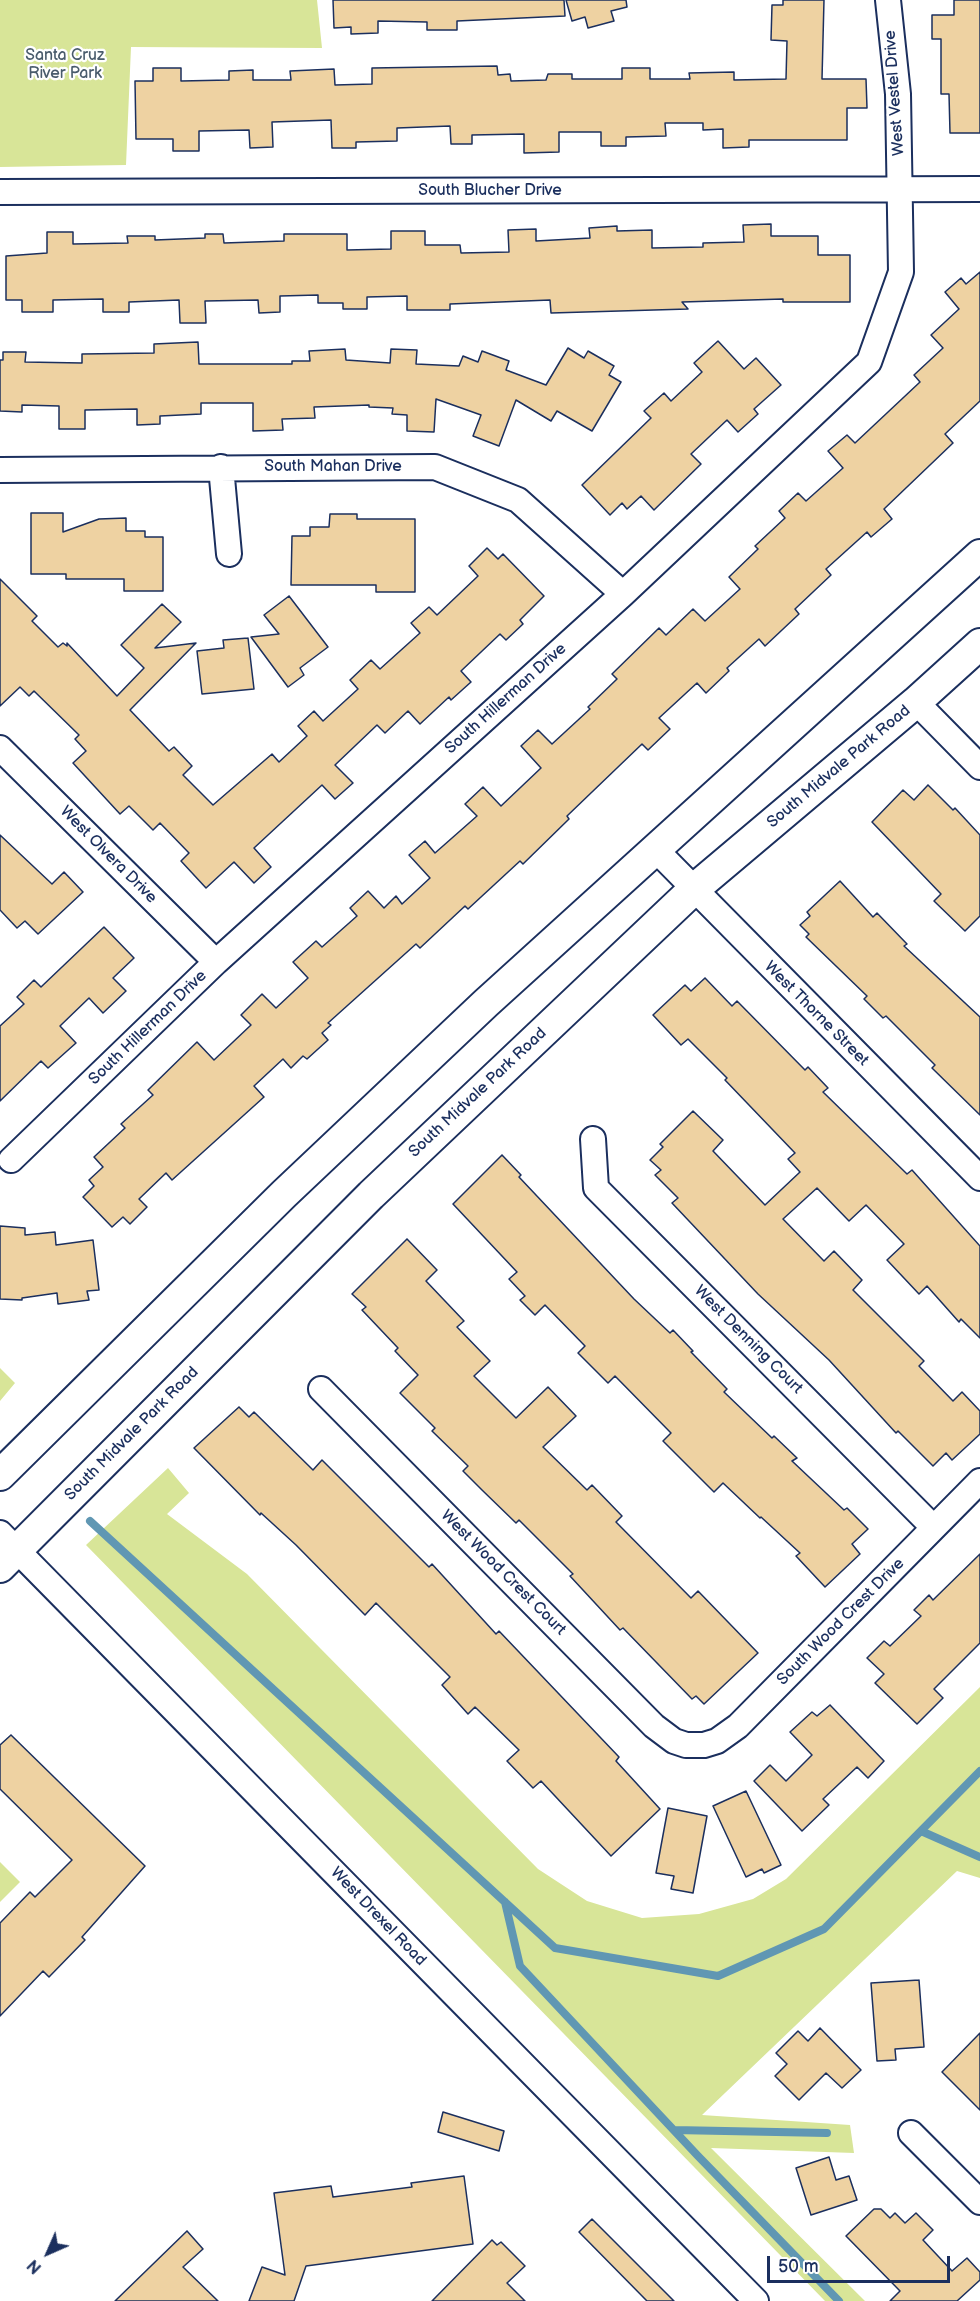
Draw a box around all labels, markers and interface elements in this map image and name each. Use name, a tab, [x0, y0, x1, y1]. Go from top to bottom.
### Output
street label: West Vestel Drive	[881, 30, 909, 156]
park label: Santa Cruz River Park	[25, 46, 105, 84]
street label: South Blucher Drive	[418, 181, 562, 201]
street label: South Mahan Drive	[264, 457, 402, 477]
street label: South Hillerman Drive	[441, 639, 571, 759]
street label: South Midvale Park Road	[763, 701, 915, 833]
street label: West Olvera Drive	[55, 802, 161, 908]
street label: West Thorne Street	[760, 958, 872, 1070]
street label: South Hillerman Drive	[85, 967, 211, 1089]
street label: South Midvale Park Road	[405, 1024, 551, 1162]
street label: West Denning Court	[690, 1282, 806, 1398]
street label: South Midvale Park Road	[61, 1363, 203, 1505]
street label: West Wood Crest Court	[436, 1506, 570, 1640]
street label: South Wood Crest Drive	[773, 1554, 909, 1690]
street label: West Drexel Road	[326, 1864, 430, 1970]
north arrow	[18, 2223, 78, 2283]
scale bar	[770, 2244, 953, 2282]
text: N	[24, 2255, 46, 2277]
text: 50 m	[778, 2256, 819, 2277]

